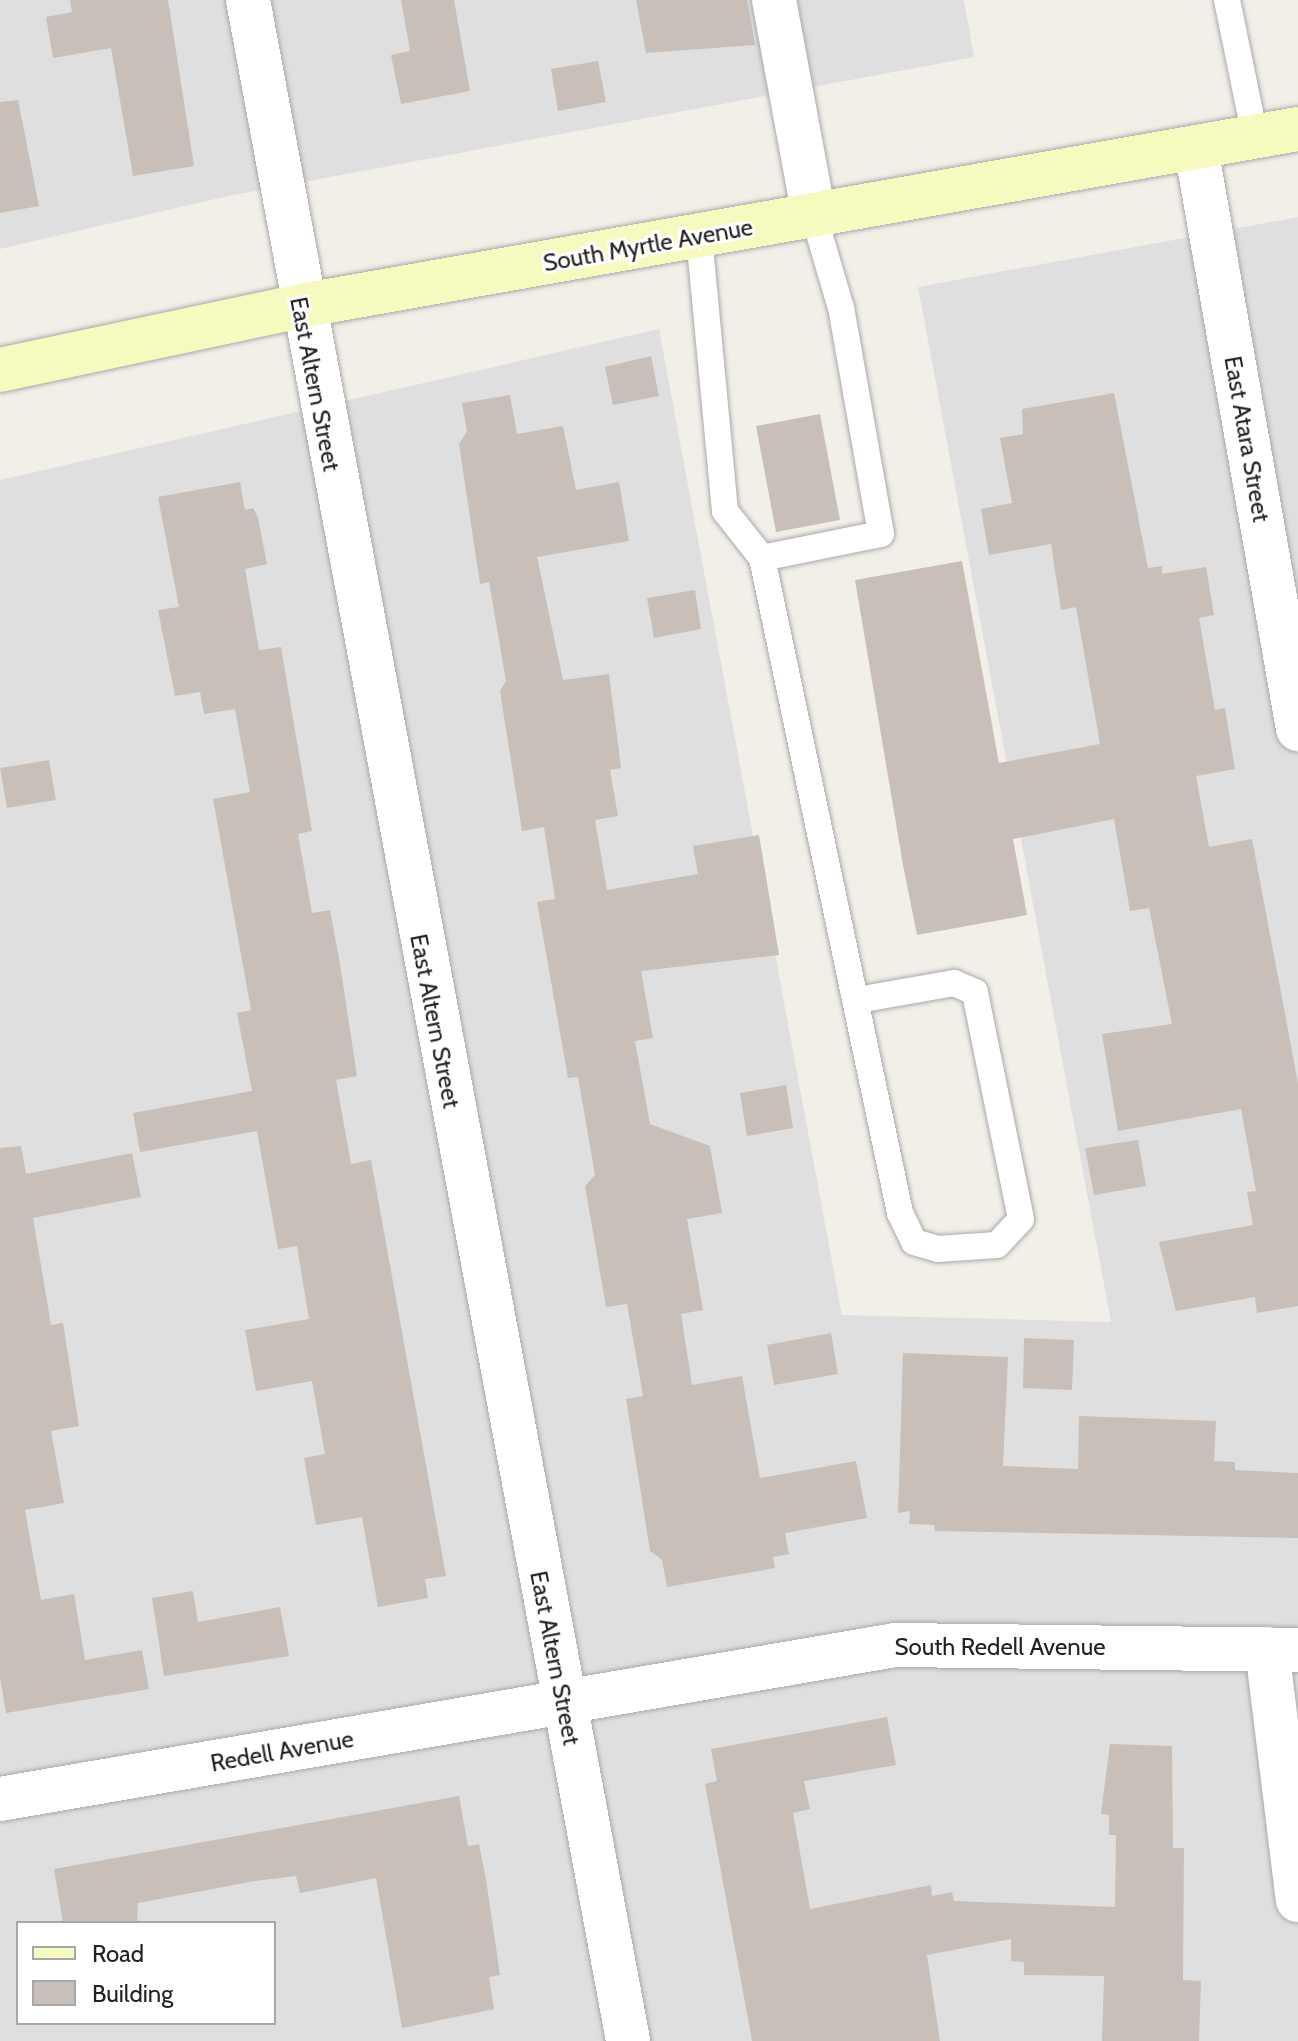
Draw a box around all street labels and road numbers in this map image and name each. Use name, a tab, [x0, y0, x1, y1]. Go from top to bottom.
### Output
street label: South Myrtle Avenue	[541, 212, 755, 278]
street label: East Altern Street	[284, 294, 346, 474]
street label: East Atara Street	[1218, 354, 1276, 524]
street label: East Altern Street	[404, 931, 466, 1111]
street label: East Altern Street	[524, 1568, 586, 1748]
street label: South Redell Avenue	[894, 1633, 1106, 1661]
street label: Redell Avenue	[208, 1724, 356, 1778]

